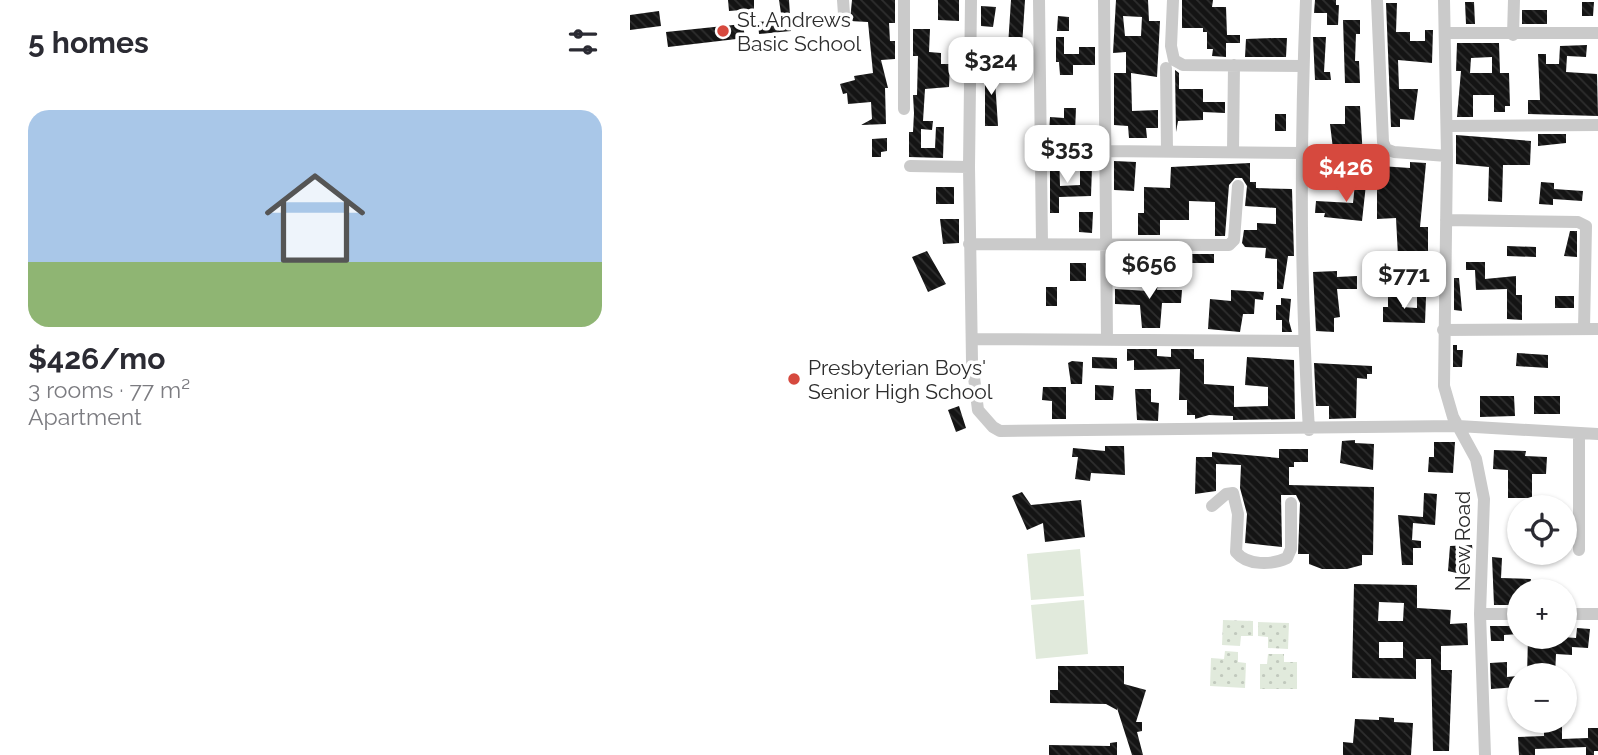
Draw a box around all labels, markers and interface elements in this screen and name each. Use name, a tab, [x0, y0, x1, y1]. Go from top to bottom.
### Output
place label: St. Andrews Basic School	[737, 7, 862, 56]
icon: filters	[564, 23, 602, 61]
marker: St. Andrews Basic School	[715, 23, 731, 39]
text: 5 homes	[28, 25, 149, 60]
pin: $324	[950, 38, 1032, 97]
text: $324	[964, 46, 1018, 73]
pin: $353	[1026, 125, 1108, 185]
text: $353	[1041, 134, 1093, 161]
pin: $426	[1305, 144, 1387, 204]
text: $426	[1319, 153, 1373, 180]
icon: home	[252, 155, 378, 281]
pin: $656	[1108, 242, 1190, 301]
text: $656	[1121, 250, 1177, 277]
pin: $771	[1363, 252, 1445, 311]
text: $771	[1378, 260, 1430, 287]
text: $426/mo	[28, 341, 165, 376]
place label: Presbyterian Boys' Senior High School	[808, 355, 993, 404]
marker: Presbyterian Boys' Senior High School	[786, 371, 802, 387]
text: 3 rooms · 77 m²	[28, 376, 190, 403]
text: Apartment	[28, 403, 142, 430]
street label: New Road	[1450, 491, 1475, 591]
map controls	[1507, 495, 1577, 733]
button: locate	[1507, 495, 1577, 565]
button: +	[1507, 579, 1577, 649]
button: −	[1507, 663, 1577, 733]

